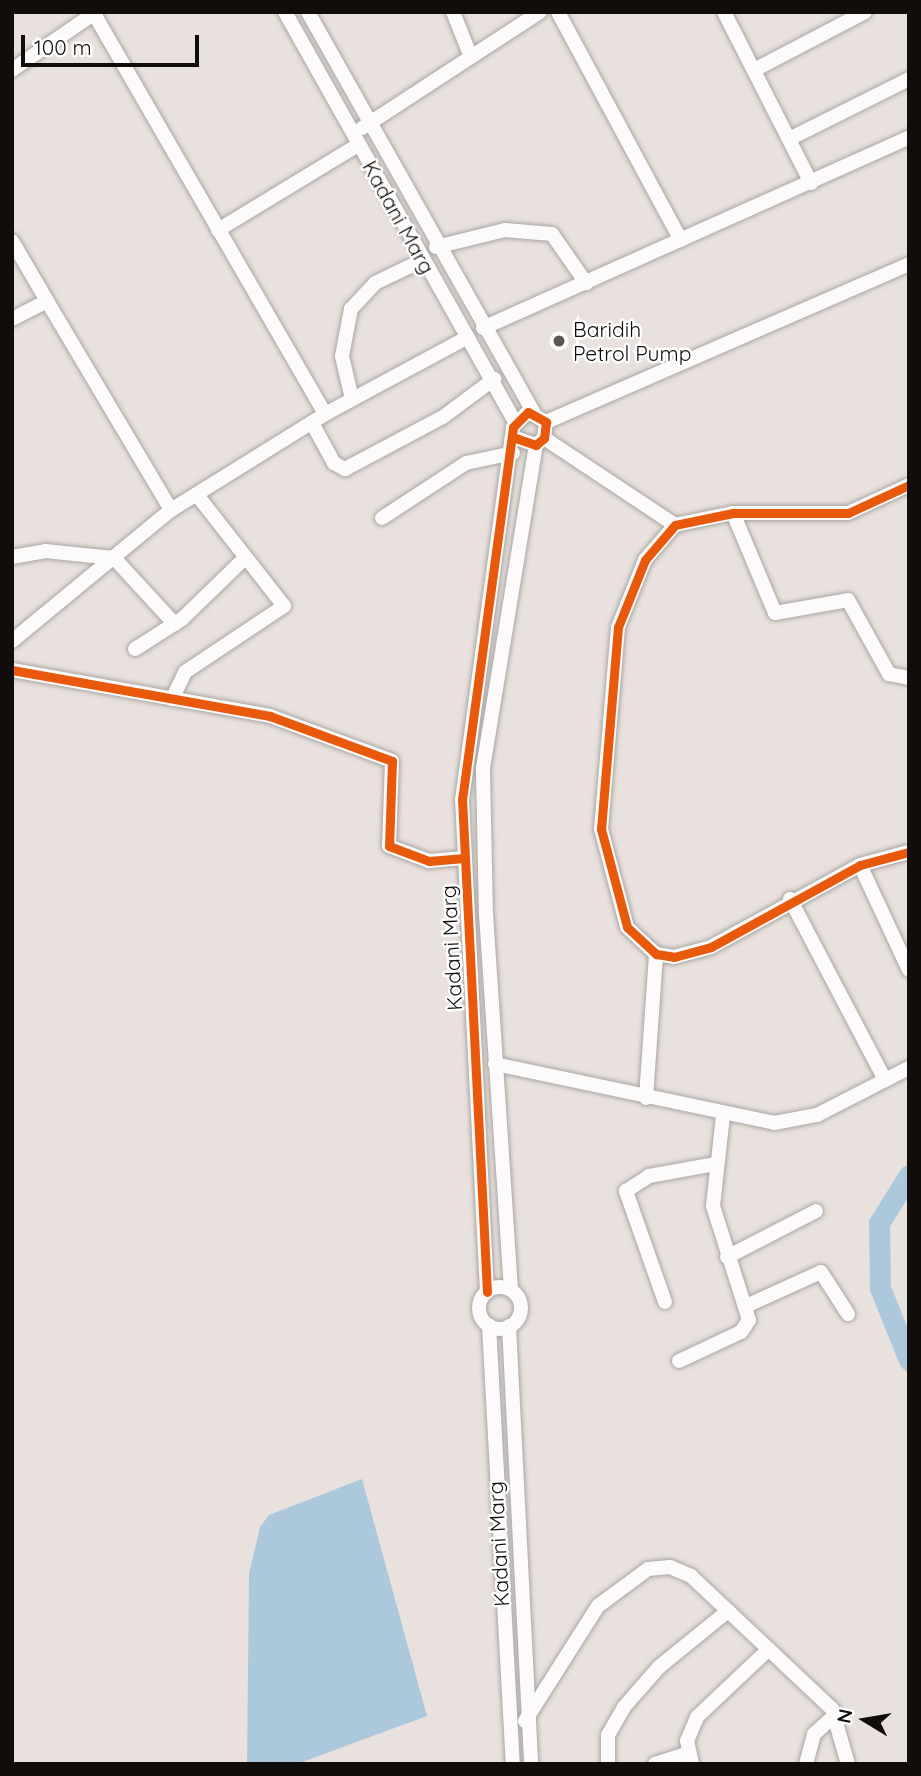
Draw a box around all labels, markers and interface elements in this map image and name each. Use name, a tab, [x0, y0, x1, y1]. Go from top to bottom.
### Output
scale bar	[24, 21, 203, 65]
text: 100 m	[34, 34, 92, 60]
street label: Kadani Marg	[358, 156, 440, 278]
place label: Baridih Petrol Pump	[573, 316, 691, 366]
marker: Baridih Petrol Pump	[551, 333, 567, 349]
street label: Kadani Marg	[435, 885, 467, 1011]
street label: Kadani Marg	[482, 1481, 514, 1607]
north arrow	[830, 1685, 900, 1755]
text: N	[831, 1707, 857, 1725]

